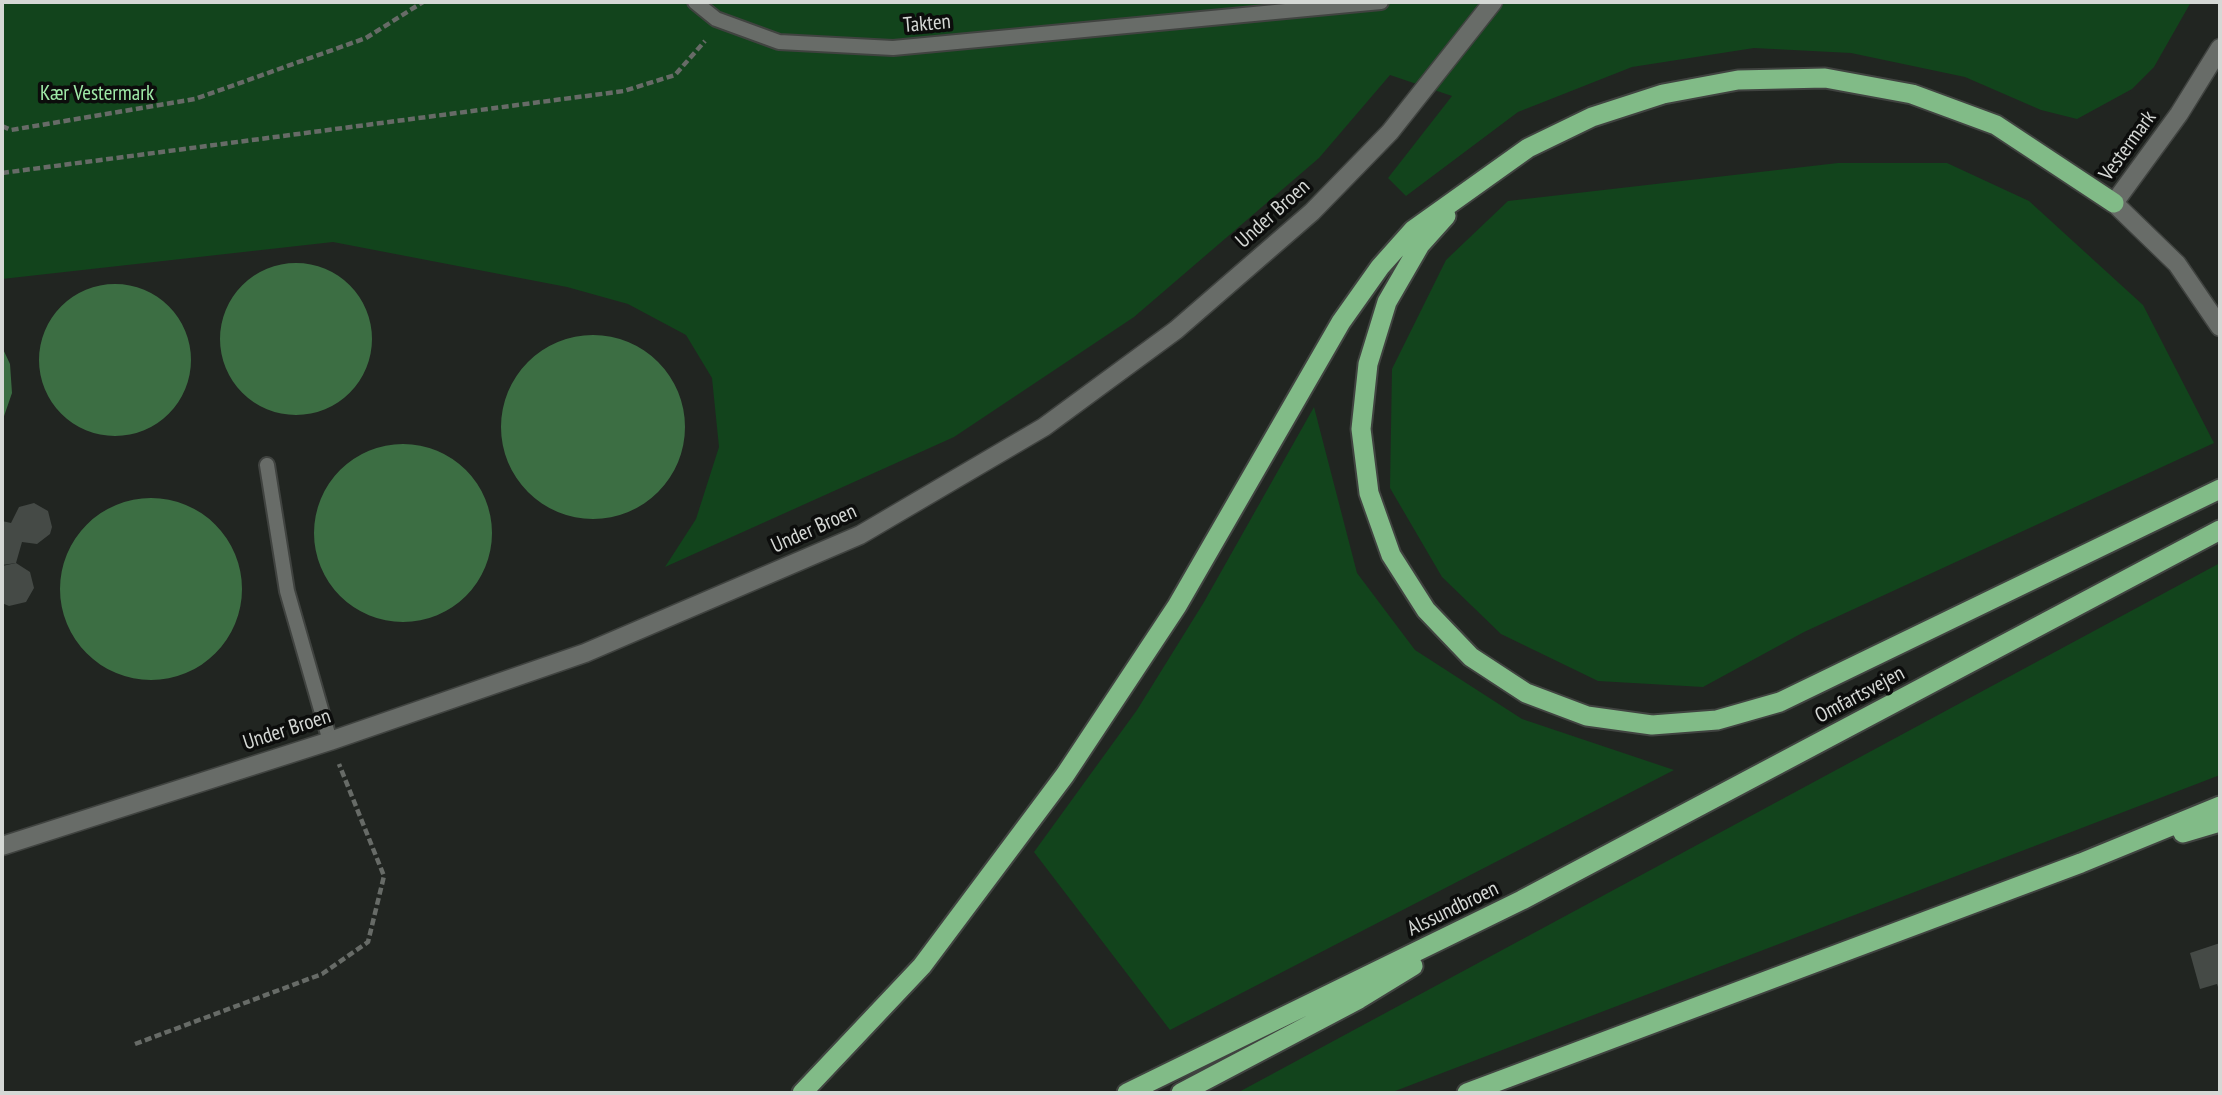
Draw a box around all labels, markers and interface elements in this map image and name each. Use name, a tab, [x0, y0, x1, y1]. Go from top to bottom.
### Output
street label: Takten	[902, 9, 952, 39]
park label: Kær Vestermark	[40, 81, 154, 107]
street label: Vestermark	[2094, 106, 2162, 186]
street label: Under Broen	[1231, 174, 1315, 254]
street label: Under Broen	[767, 499, 861, 559]
street label: Omfartsvejen	[1811, 661, 1909, 729]
street label: Under Broen	[240, 704, 334, 756]
street label: Alssundbroen	[1403, 876, 1503, 942]

